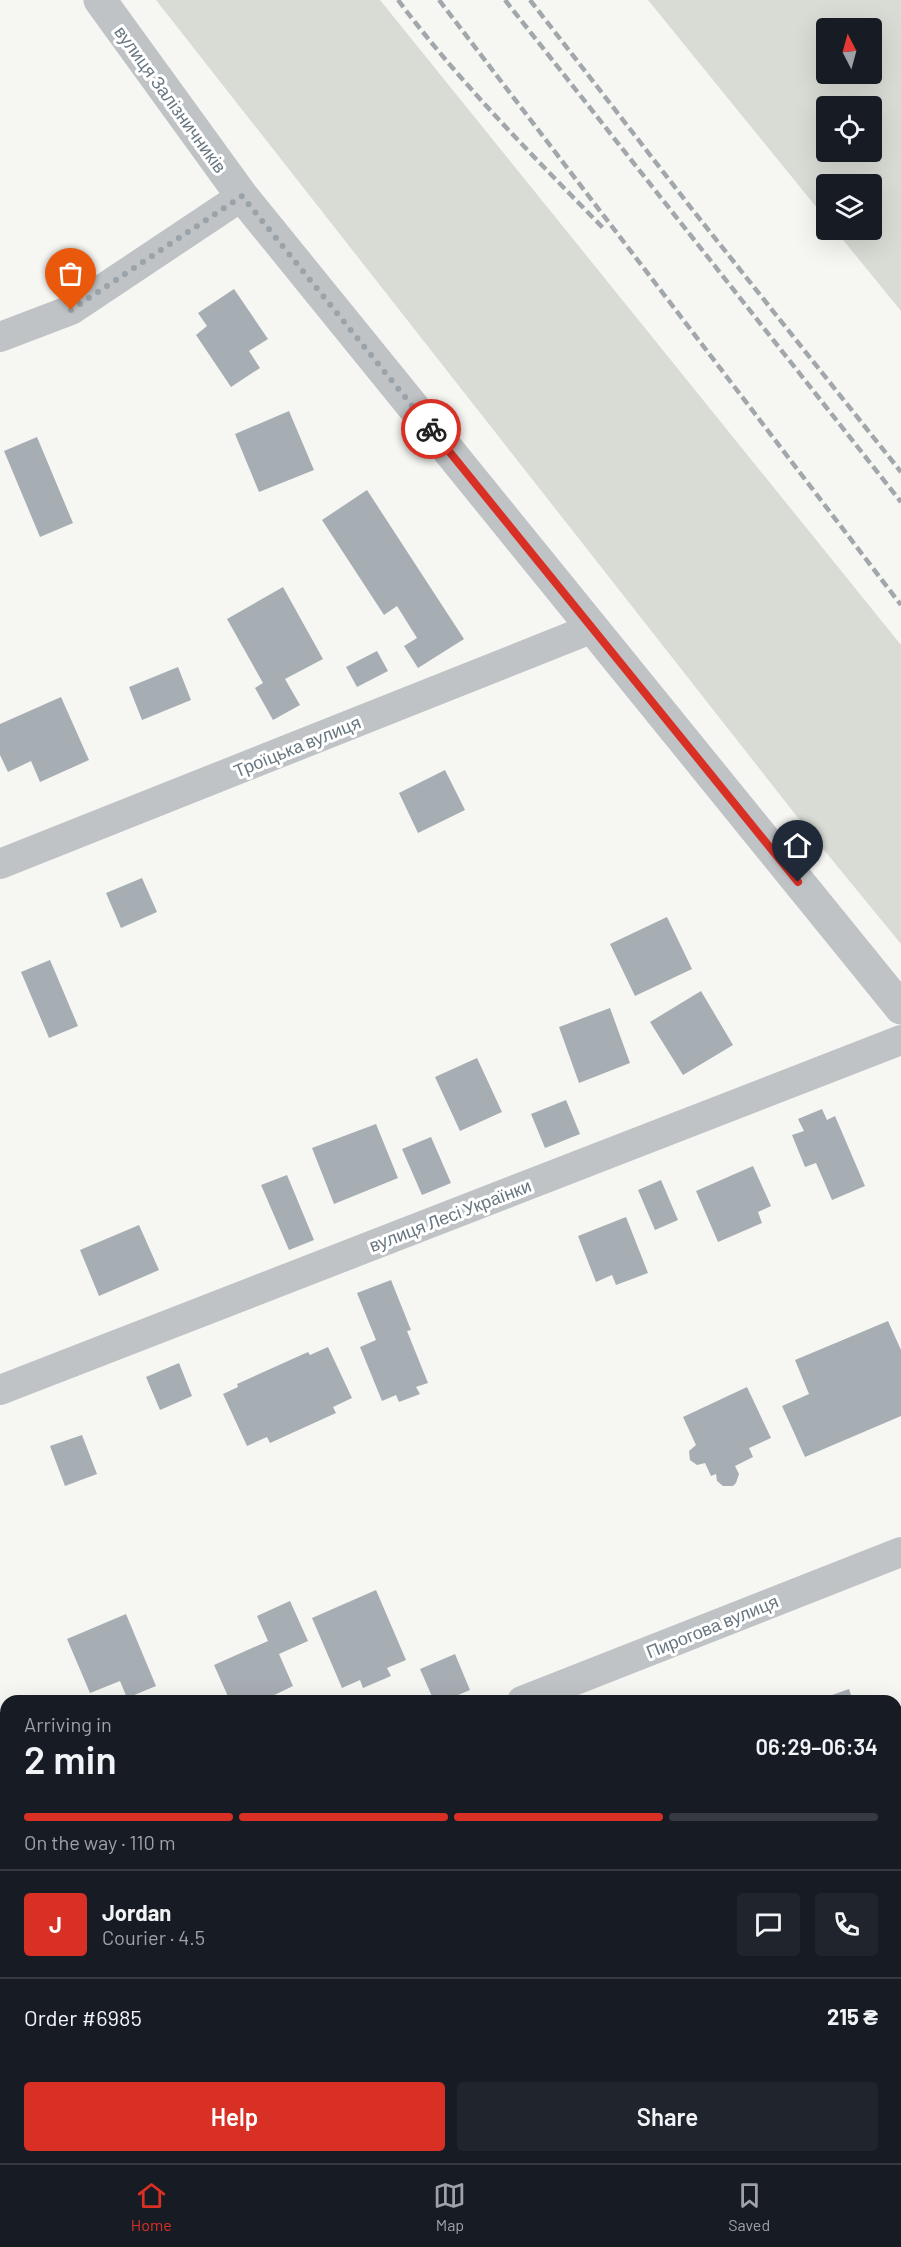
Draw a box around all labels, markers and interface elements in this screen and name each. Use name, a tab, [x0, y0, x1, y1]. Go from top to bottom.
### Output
north arrow	[816, 18, 882, 84]
map controls	[816, 18, 882, 240]
street label: вулиця Залізничників	[110, 21, 232, 177]
button: locate	[816, 96, 882, 162]
button: layers	[816, 174, 882, 240]
pin	[45, 248, 96, 310]
icon: bag	[54, 257, 87, 290]
courier	[401, 399, 461, 459]
icon: bike	[415, 413, 448, 446]
street label: Троїцька вулиця	[230, 711, 364, 781]
pin	[772, 820, 823, 882]
icon: home	[781, 829, 814, 862]
street label: вулиця Лесі Українки	[366, 1174, 534, 1256]
street label: Пирогова вулиця	[643, 1589, 781, 1663]
text: Arriving in	[24, 1712, 112, 1736]
text: 06:29–06:34	[756, 1733, 878, 1759]
text: 2 min	[24, 1735, 117, 1782]
text: On the way · 110 m	[24, 1830, 175, 1854]
button: chat	[737, 1893, 800, 1956]
button: phone	[815, 1893, 878, 1956]
text: Jordan	[102, 1899, 171, 1925]
text: J	[49, 1911, 62, 1937]
text: Courier · 4.5	[102, 1925, 205, 1949]
text: 215 ₴	[827, 2003, 878, 2029]
text: Order #6985	[24, 2004, 142, 2030]
button: Help	[24, 2082, 445, 2151]
button: Share	[457, 2082, 878, 2151]
tab: Home	[131, 2179, 172, 2234]
tab: Map	[433, 2179, 466, 2234]
tab: Saved	[728, 2179, 770, 2234]

